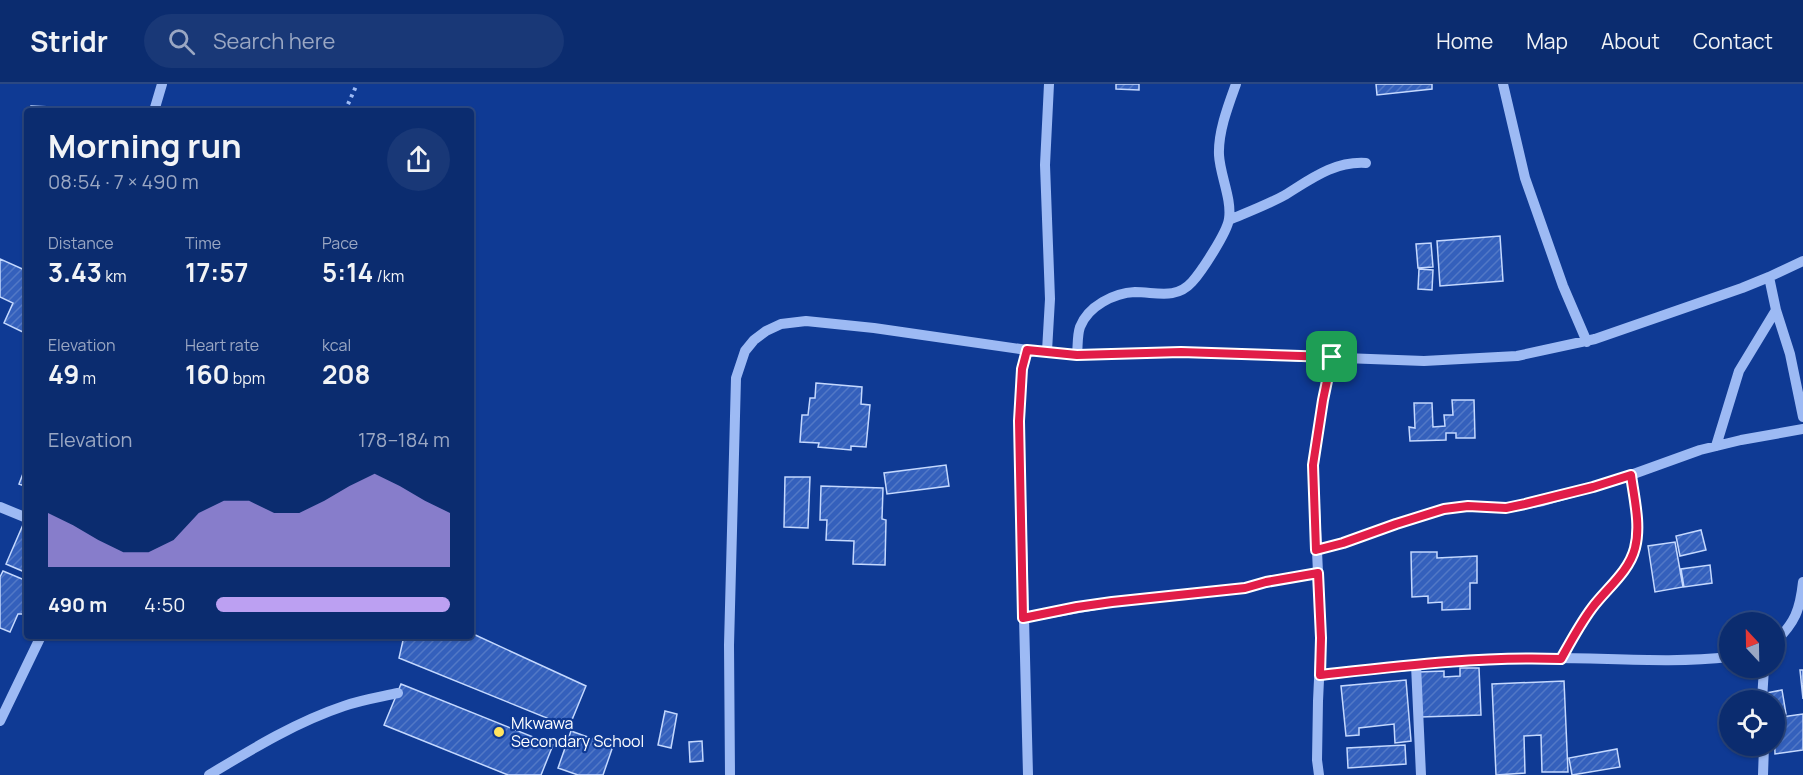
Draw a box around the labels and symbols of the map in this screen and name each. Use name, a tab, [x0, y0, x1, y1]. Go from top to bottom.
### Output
pin	[1306, 331, 1357, 382]
north arrow	[1719, 612, 1785, 678]
place label: Mkwawa Secondary School	[511, 712, 644, 752]
marker: Mkwawa Secondary School	[492, 725, 506, 739]

